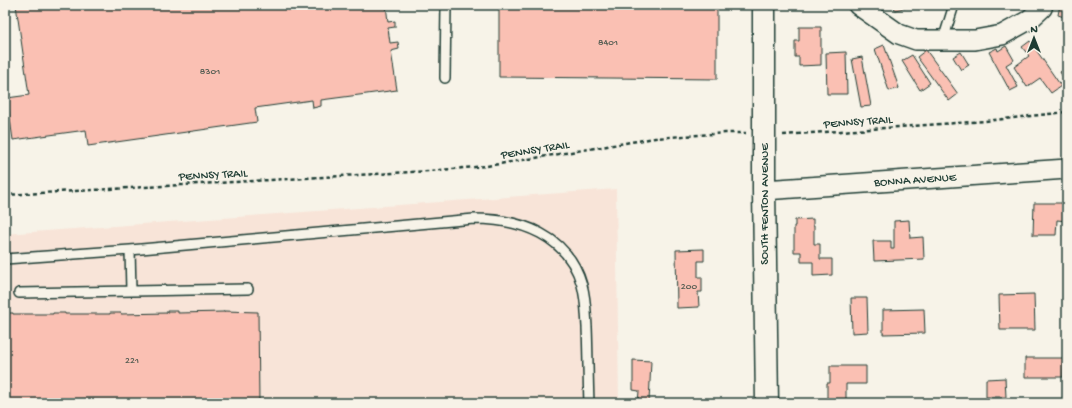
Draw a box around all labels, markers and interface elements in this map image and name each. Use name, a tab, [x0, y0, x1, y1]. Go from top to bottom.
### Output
north arrow	[1014, 18, 1054, 58]
text: N	[1030, 24, 1038, 36]
house number: 8401	[598, 37, 618, 49]
house number: 8301	[200, 66, 220, 78]
street label: PENNSY TRAIL	[822, 114, 894, 132]
street label: PENNSY TRAIL	[499, 139, 571, 163]
street label: SOUTH FENTON AVENUE	[759, 143, 773, 265]
street label: PENNSY TRAIL	[177, 167, 249, 185]
street label: BONNA AVENUE	[873, 171, 957, 191]
house number: 200	[681, 281, 697, 293]
house number: 221	[125, 355, 139, 367]

